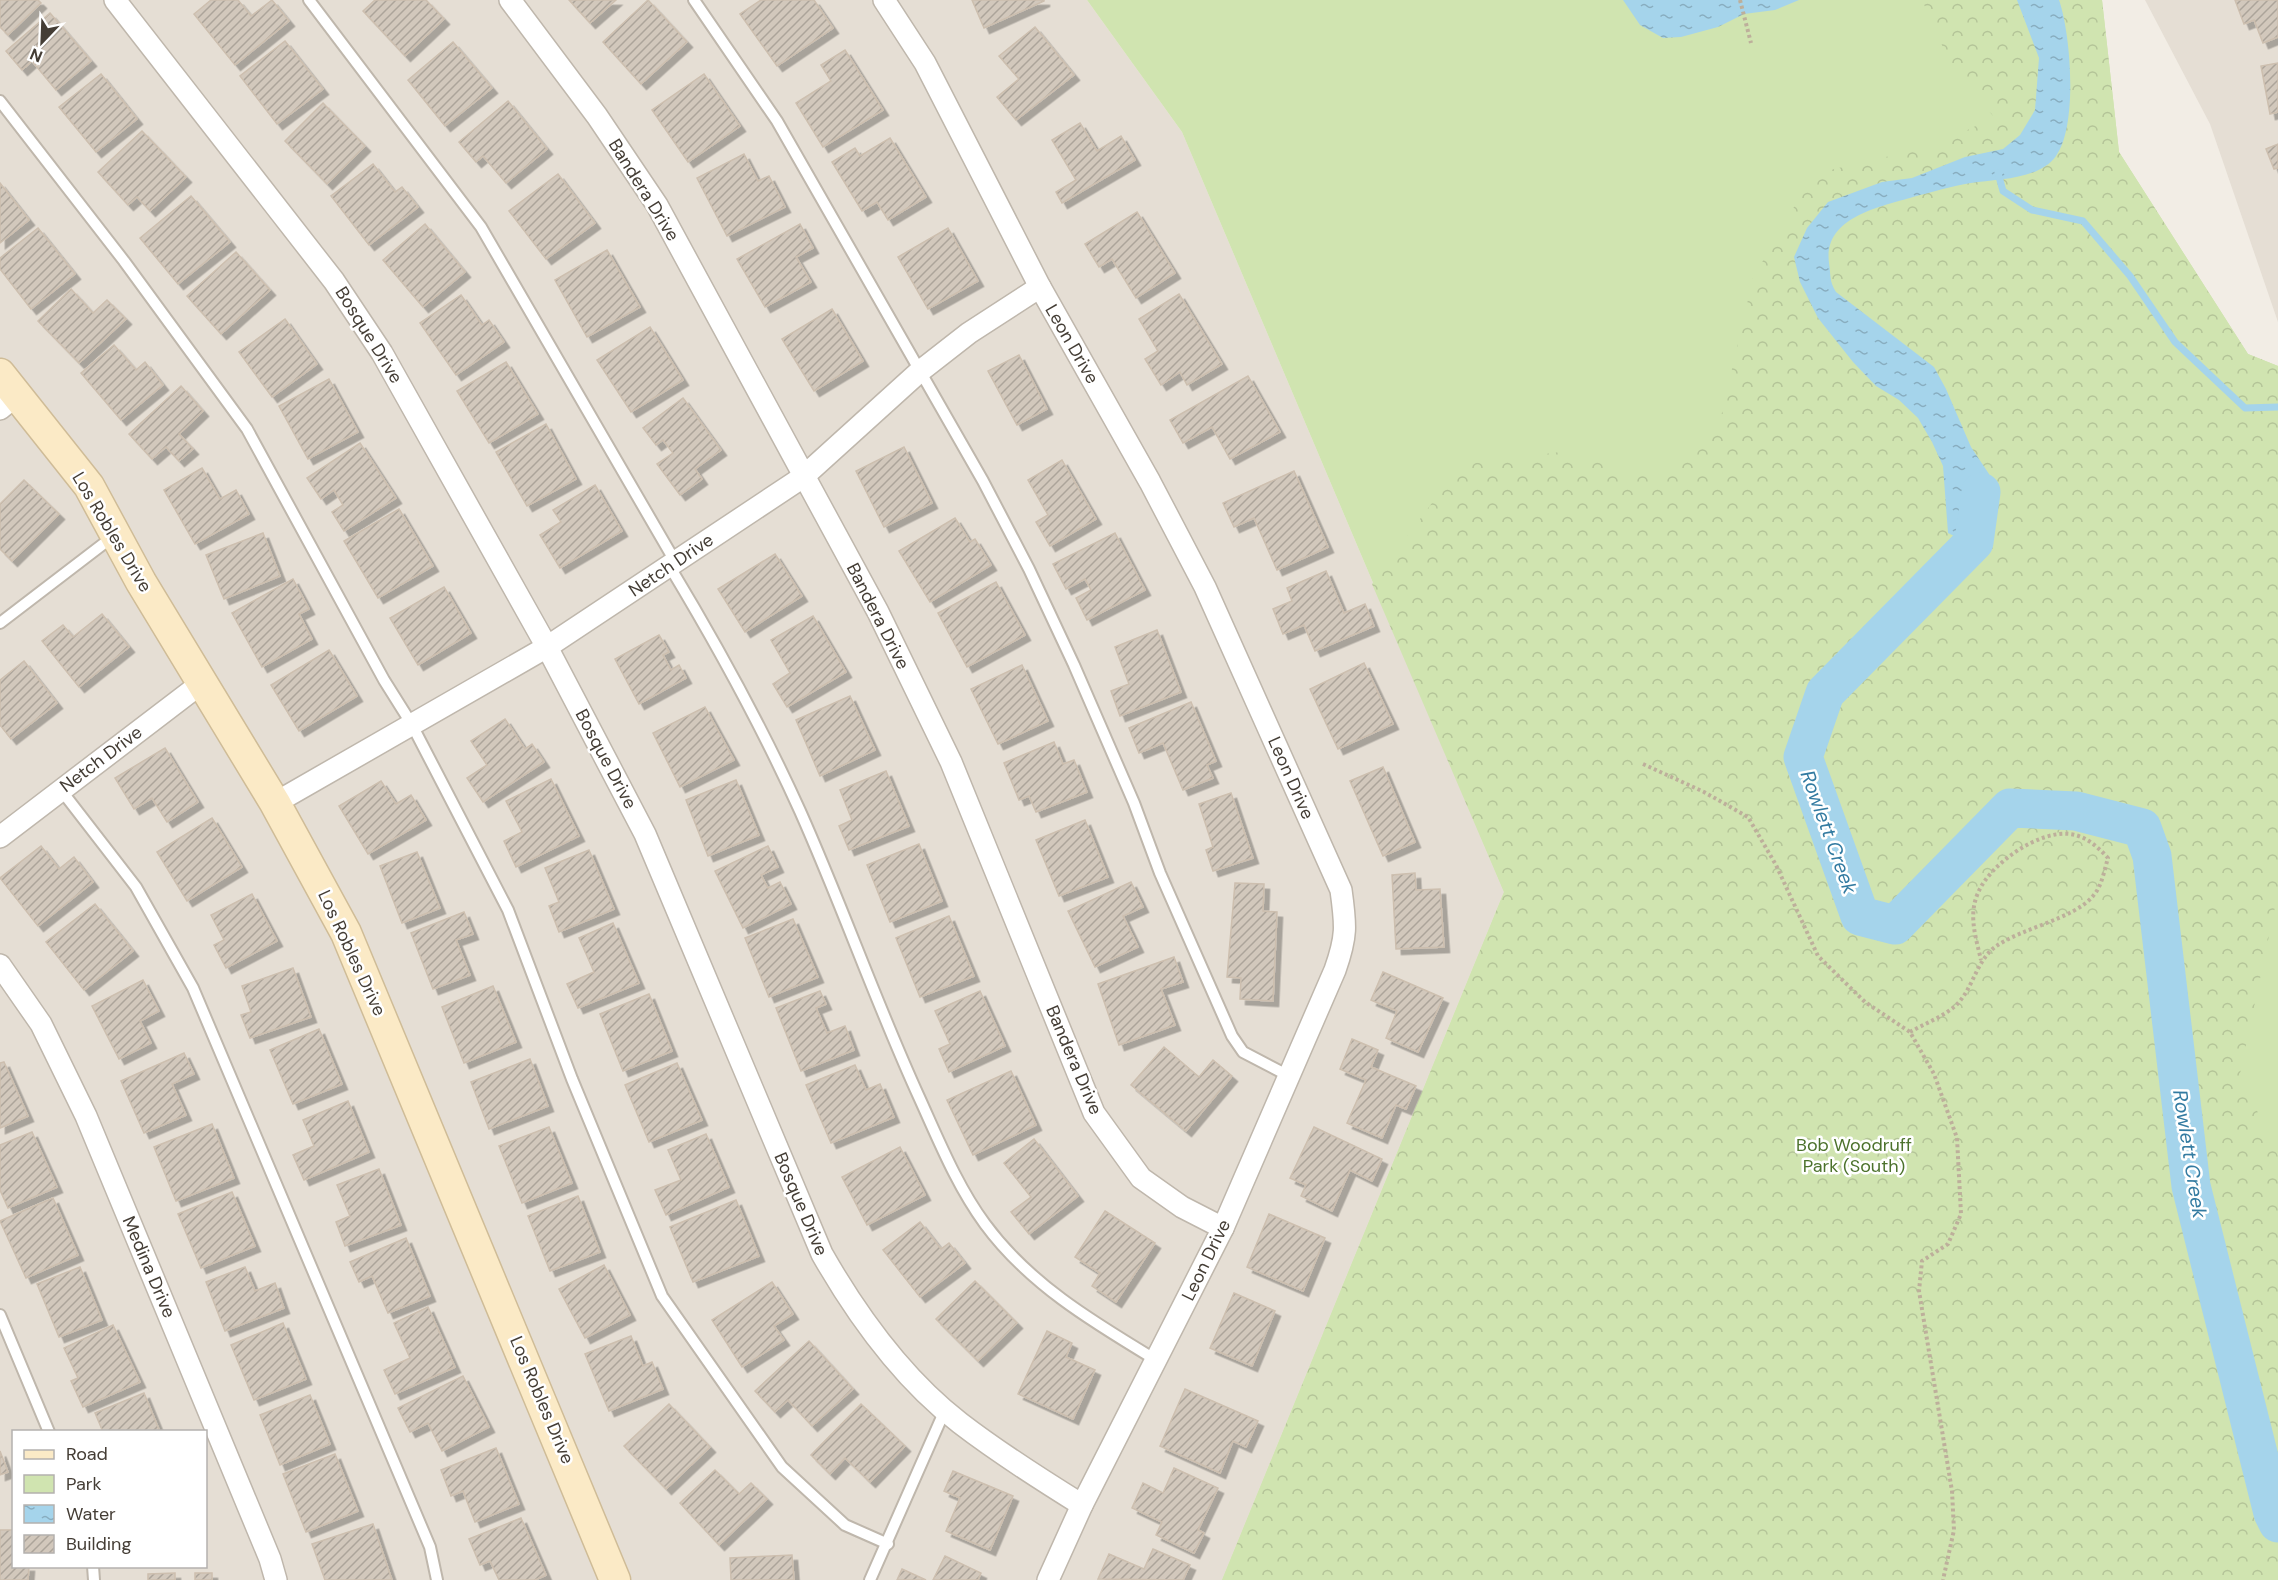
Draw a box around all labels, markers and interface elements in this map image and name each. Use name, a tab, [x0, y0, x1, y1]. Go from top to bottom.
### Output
north arrow	[12, 12, 72, 72]
text: N	[27, 43, 46, 67]
street label: Bandera Drive	[603, 134, 685, 246]
street label: Bosque Drive	[330, 282, 408, 388]
street label: Leon Drive	[1040, 300, 1104, 388]
street label: Los Robles Drive	[67, 467, 157, 597]
street label: Netch Drive	[624, 528, 718, 602]
street label: Bandera Drive	[841, 559, 915, 673]
street label: Bosque Drive	[570, 705, 642, 813]
street label: Netch Drive	[55, 720, 147, 798]
street label: Leon Drive	[1262, 733, 1320, 823]
water label: Rowlett Creek	[1795, 767, 1864, 898]
street label: Los Robles Drive	[312, 886, 392, 1020]
street label: Bandera Drive	[1040, 1002, 1108, 1118]
water label: Rowlett Creek	[2167, 1088, 2213, 1221]
park label: Bob Woodruff Park (South)	[1796, 1133, 1912, 1178]
street label: Bosque Drive	[769, 1149, 833, 1259]
street label: Medina Drive	[117, 1212, 181, 1322]
street label: Leon Drive	[1176, 1215, 1236, 1305]
street label: Los Robles Drive	[504, 1333, 580, 1467]
legend	[12, 1430, 207, 1568]
text: Road	[66, 1442, 108, 1466]
text: Park	[66, 1472, 102, 1496]
text: Water	[66, 1502, 116, 1526]
text: Building	[66, 1532, 131, 1556]

